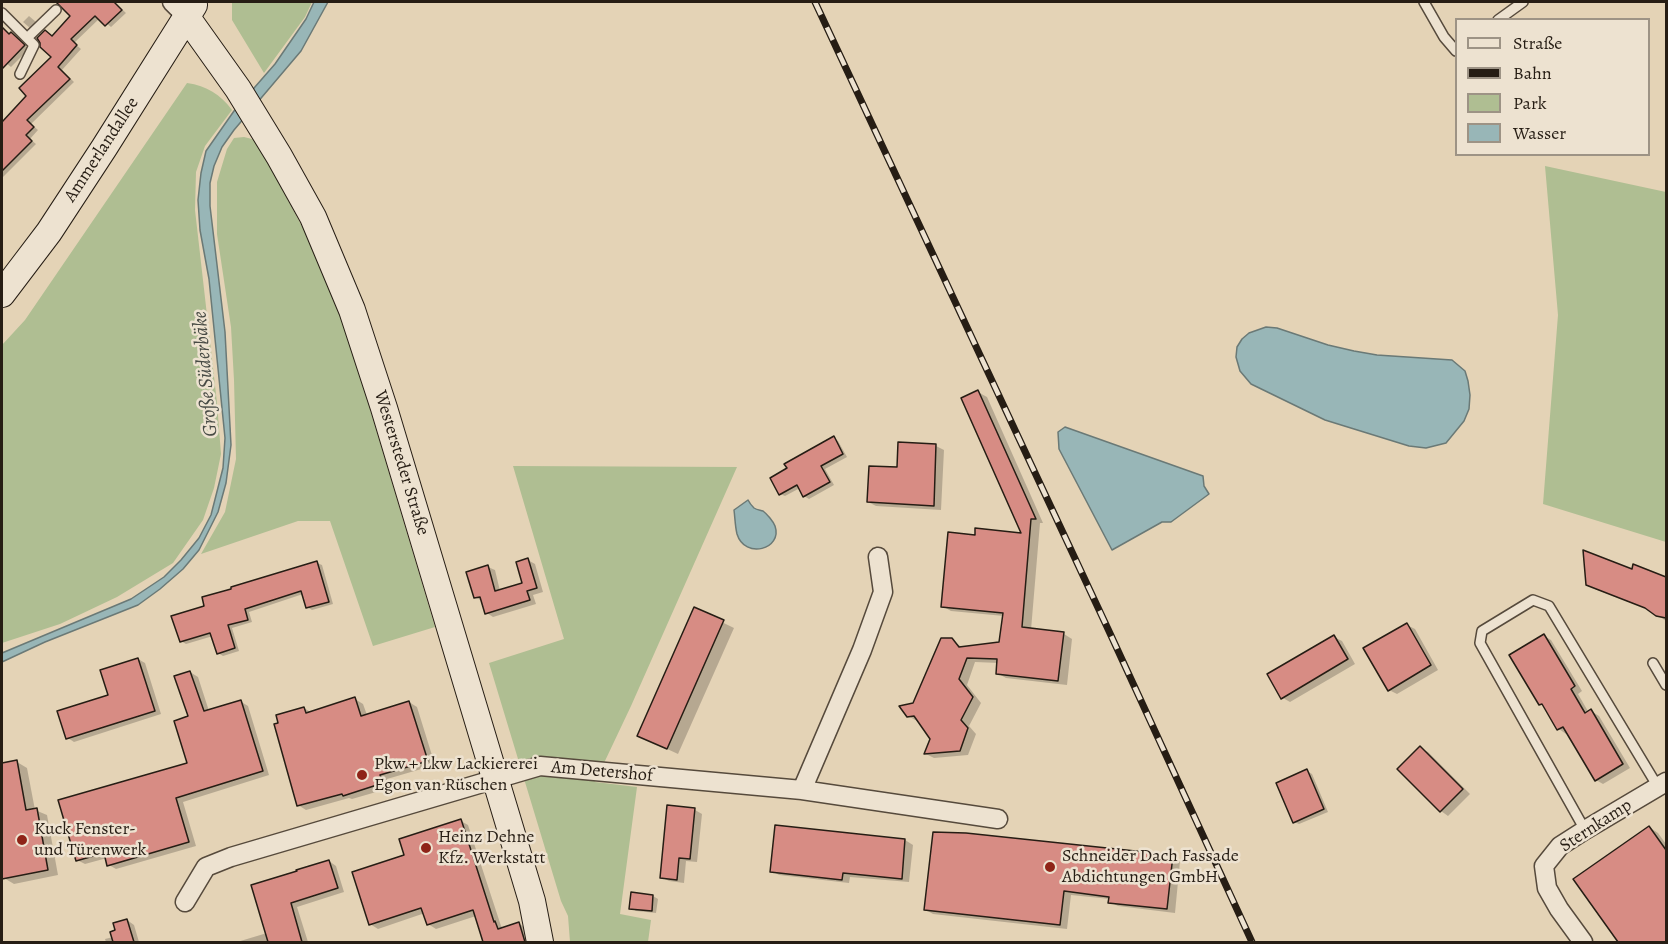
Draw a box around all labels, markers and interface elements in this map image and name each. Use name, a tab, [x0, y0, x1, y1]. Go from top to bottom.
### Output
legend	[1455, 18, 1650, 156]
text: Straße	[1513, 31, 1562, 55]
text: Bahn	[1513, 61, 1552, 85]
text: Park	[1513, 91, 1547, 115]
street label: Ammerlandallee	[60, 94, 144, 206]
text: Wasser	[1513, 121, 1566, 145]
water label: Große Süderbäke	[189, 310, 223, 438]
street label: Westersteder Straße	[369, 388, 433, 538]
place label: Pkw + Lkw Lackiererei Egon van Rüschen	[374, 754, 538, 796]
street label: Am Detershof	[550, 757, 654, 787]
marker: Pkw + Lkw Lackiererei Egon van Rüschen	[355, 768, 369, 782]
street label: Sternkamp	[1556, 795, 1636, 857]
place label: Kuck Fenster- und Türenwerk	[34, 819, 146, 862]
place label: Heinz Dehne Kfz. Werkstatt	[438, 827, 545, 870]
marker: Kuck Fenster- und Türenwerk	[15, 833, 29, 847]
marker: Heinz Dehne Kfz. Werkstatt	[419, 841, 433, 855]
place label: Schneider Dach Fassade Abdichtungen GmbH	[1062, 846, 1239, 888]
marker: Schneider Dach Fassade Abdichtungen GmbH	[1043, 860, 1057, 874]

